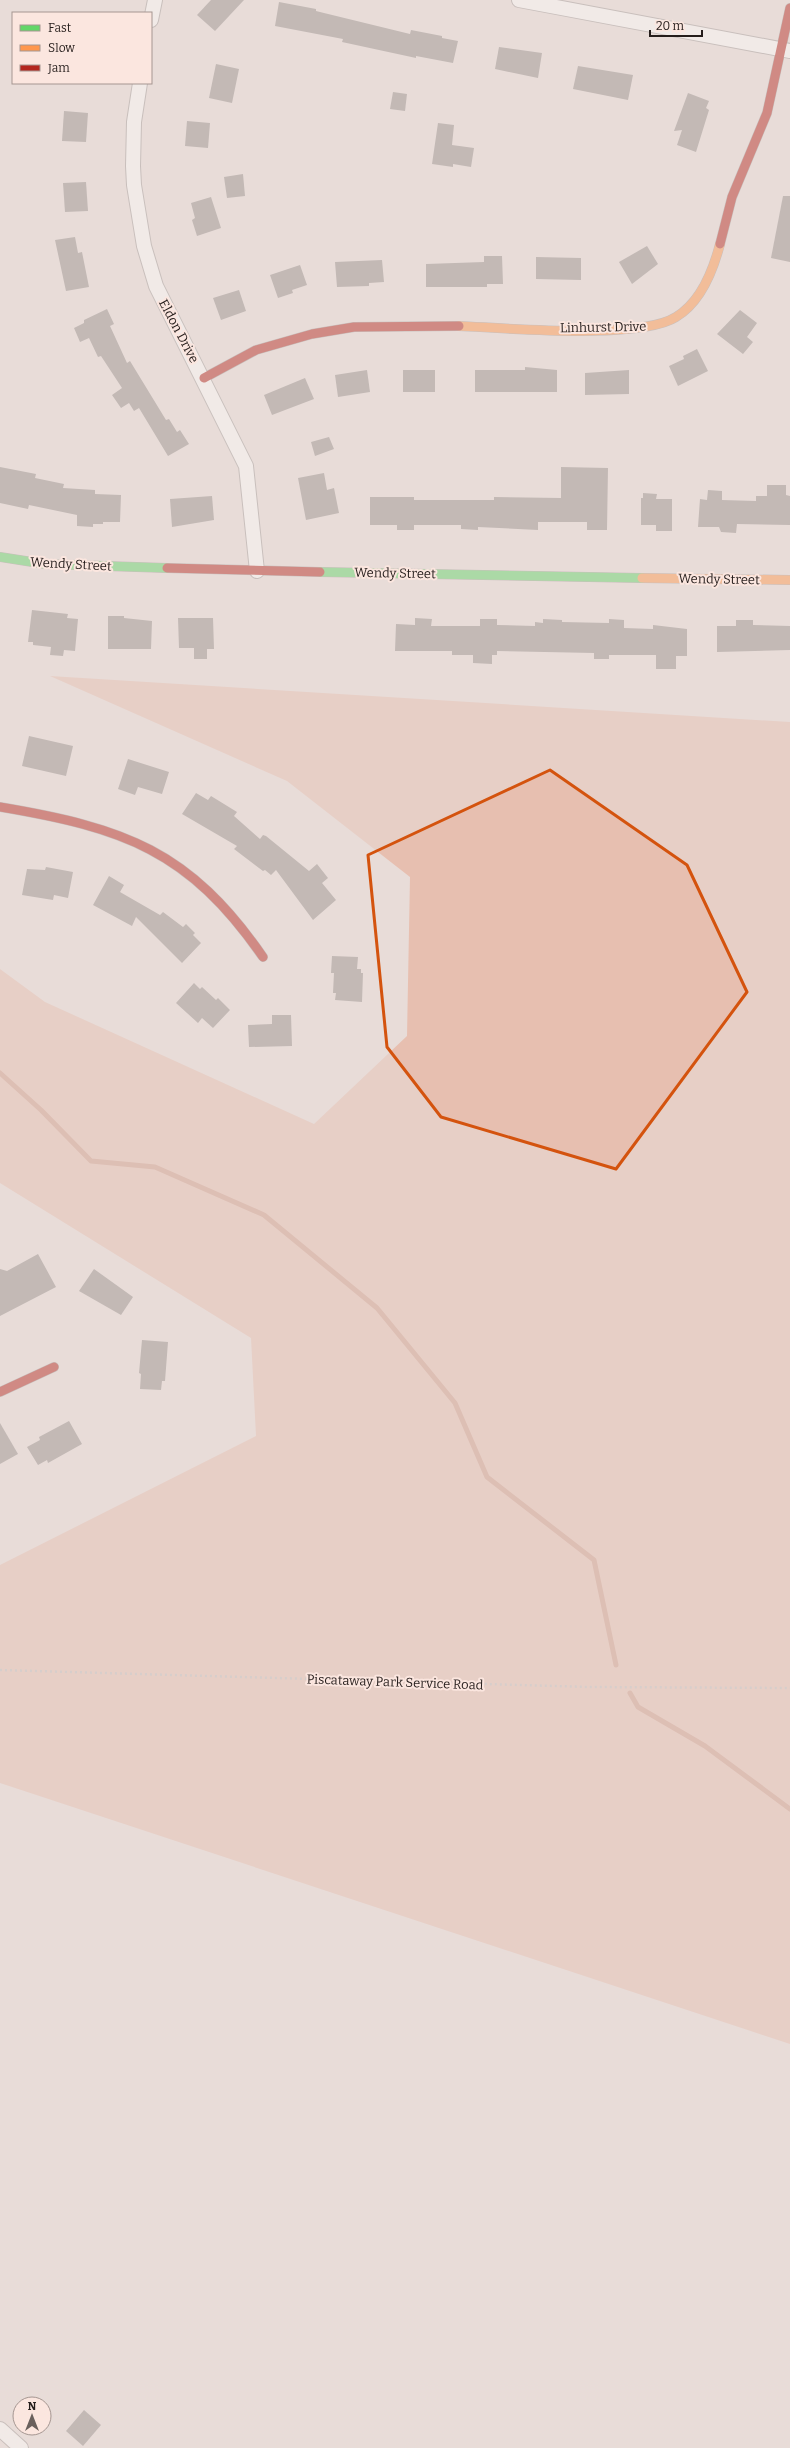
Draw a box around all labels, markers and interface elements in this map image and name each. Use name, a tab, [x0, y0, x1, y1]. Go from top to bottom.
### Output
legend	[12, 12, 152, 84]
scale bar	[650, 12, 702, 38]
text: 20 m	[656, 19, 685, 33]
text: Fast	[48, 21, 72, 35]
text: Slow	[48, 41, 75, 55]
text: Jam	[47, 61, 70, 75]
street label: Eldon Drive	[156, 297, 202, 365]
street label: Linhurst Drive	[560, 319, 646, 335]
street label: Wendy Street	[30, 554, 112, 574]
street label: Wendy Street	[354, 565, 436, 581]
street label: Wendy Street	[678, 571, 760, 587]
street label: Piscataway Park Service Road	[306, 1671, 484, 1693]
north arrow	[12, 2396, 52, 2436]
text: N	[28, 2400, 37, 2413]

